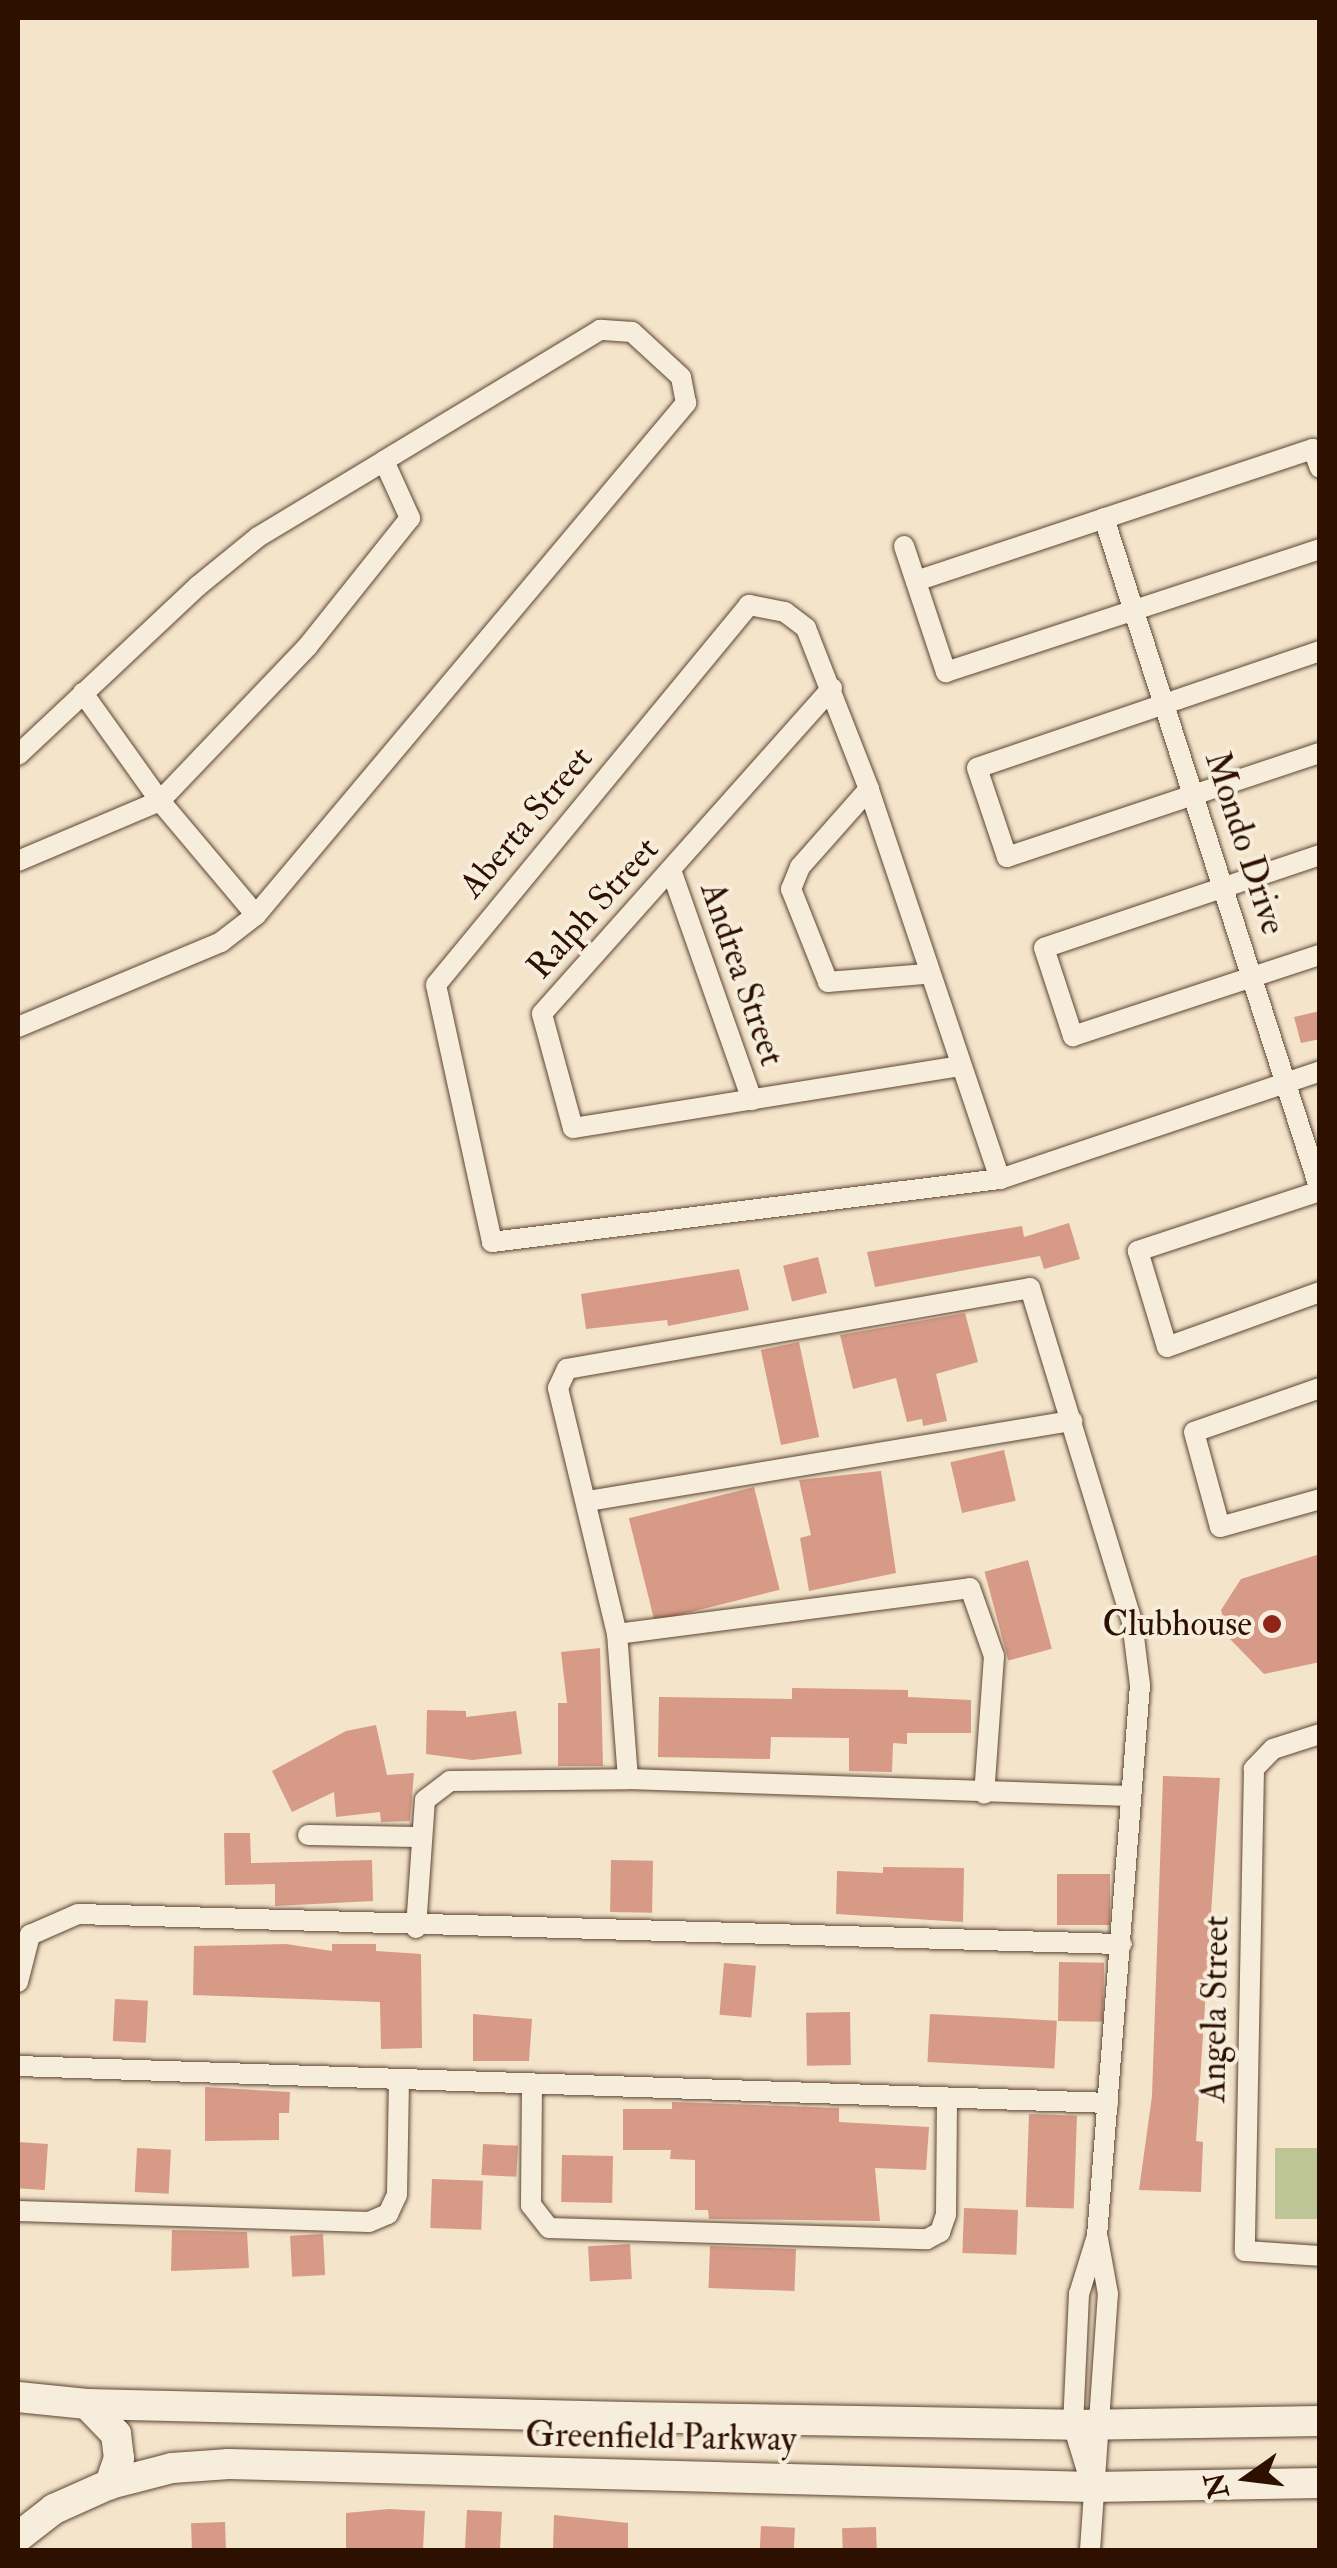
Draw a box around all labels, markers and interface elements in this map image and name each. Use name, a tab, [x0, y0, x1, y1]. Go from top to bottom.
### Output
street label: Aberta Street	[451, 738, 601, 906]
street label: Mondo Drive	[1196, 746, 1294, 940]
street label: Ralph Street	[519, 829, 667, 987]
street label: Andrea Street	[691, 877, 793, 1071]
place label: Clubhouse	[1103, 1603, 1252, 1645]
marker: Clubhouse	[1261, 1613, 1283, 1635]
street label: Angela Street	[1192, 1915, 1238, 2103]
street label: Greenfield Parkway	[525, 2414, 797, 2460]
north arrow	[1197, 2428, 1297, 2528]
text: N	[1197, 2469, 1237, 2502]

